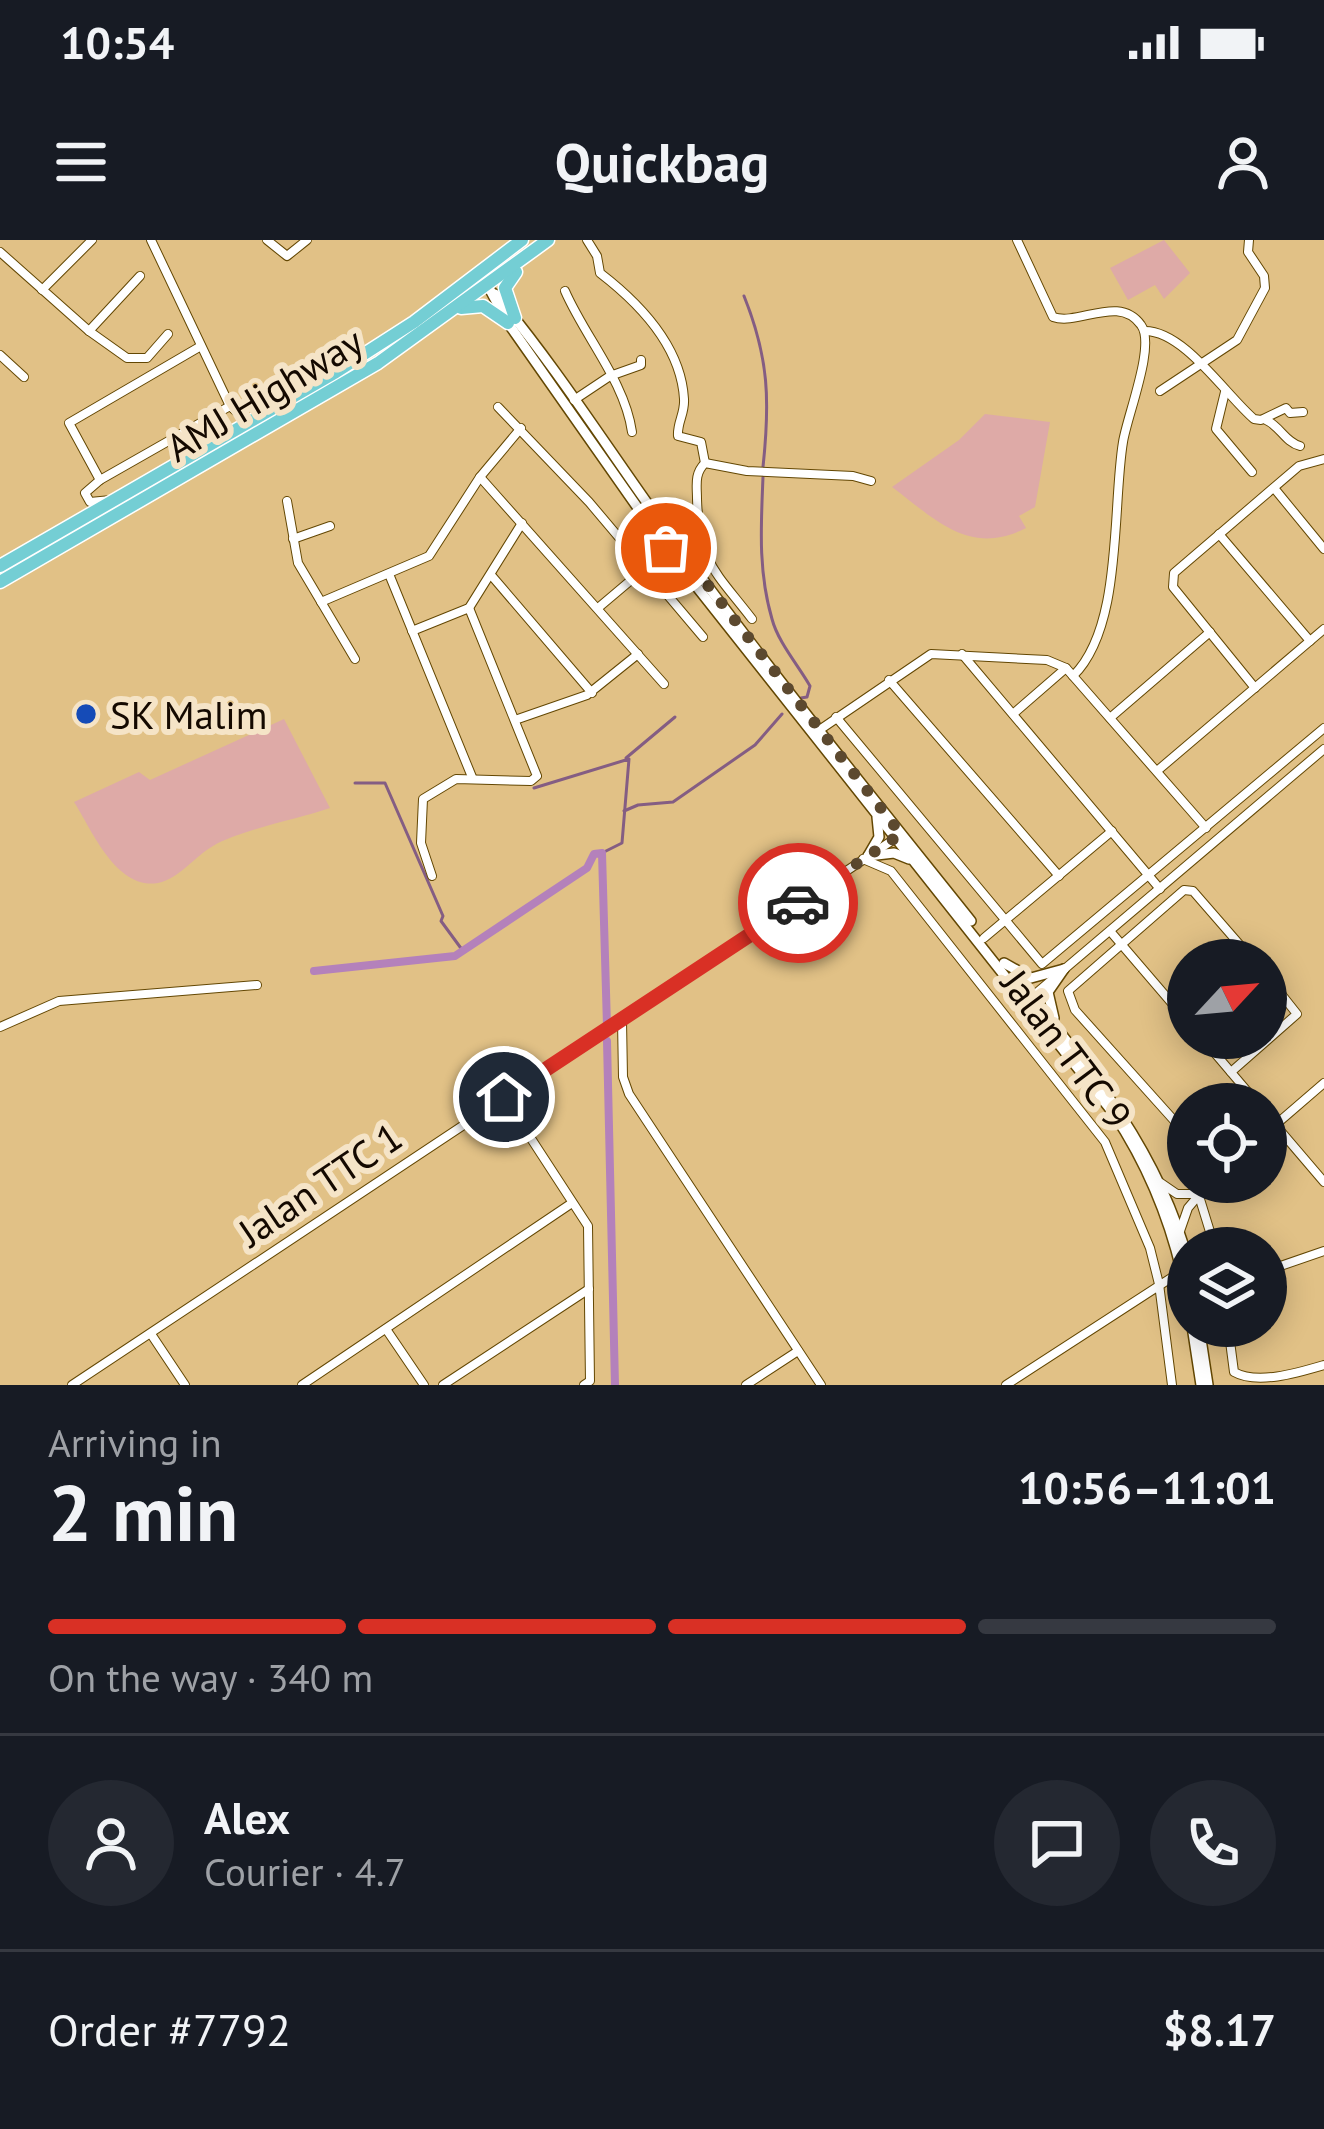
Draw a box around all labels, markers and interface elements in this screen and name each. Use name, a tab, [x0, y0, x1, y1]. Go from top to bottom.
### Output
text: 10:54	[60, 13, 174, 71]
text: Quickbag	[555, 127, 769, 197]
icon: menu	[48, 129, 114, 195]
icon: person	[1210, 129, 1276, 195]
street label: AMJ Highway	[156, 315, 372, 473]
pin	[615, 497, 717, 599]
icon: bag	[633, 515, 699, 581]
place label: SK Malim	[110, 689, 267, 740]
marker: SK Malim	[73, 701, 99, 727]
courier	[738, 843, 858, 963]
icon: car	[765, 870, 831, 936]
north arrow	[1167, 939, 1287, 1059]
map controls	[1167, 939, 1287, 1347]
street label: Jalan TTC 9	[989, 958, 1143, 1139]
pin	[453, 1046, 555, 1148]
icon: home	[471, 1064, 537, 1130]
button: locate	[1167, 1083, 1287, 1203]
street label: Jalan TTC 1	[227, 1111, 412, 1258]
button: layers	[1167, 1227, 1287, 1347]
text: Arriving in	[48, 1417, 222, 1468]
text: 10:56–11:01	[1018, 1458, 1276, 1516]
text: 2 min	[48, 1462, 238, 1563]
text: On the way · 340 m	[48, 1652, 373, 1703]
button: person	[48, 1780, 174, 1906]
button: chat	[994, 1780, 1120, 1906]
button: phone	[1150, 1780, 1276, 1906]
text: Alex	[204, 1788, 290, 1846]
text: Courier · 4.7	[204, 1846, 406, 1897]
text: Order #7792	[48, 2000, 291, 2058]
text: $8.17	[1163, 2000, 1276, 2058]

